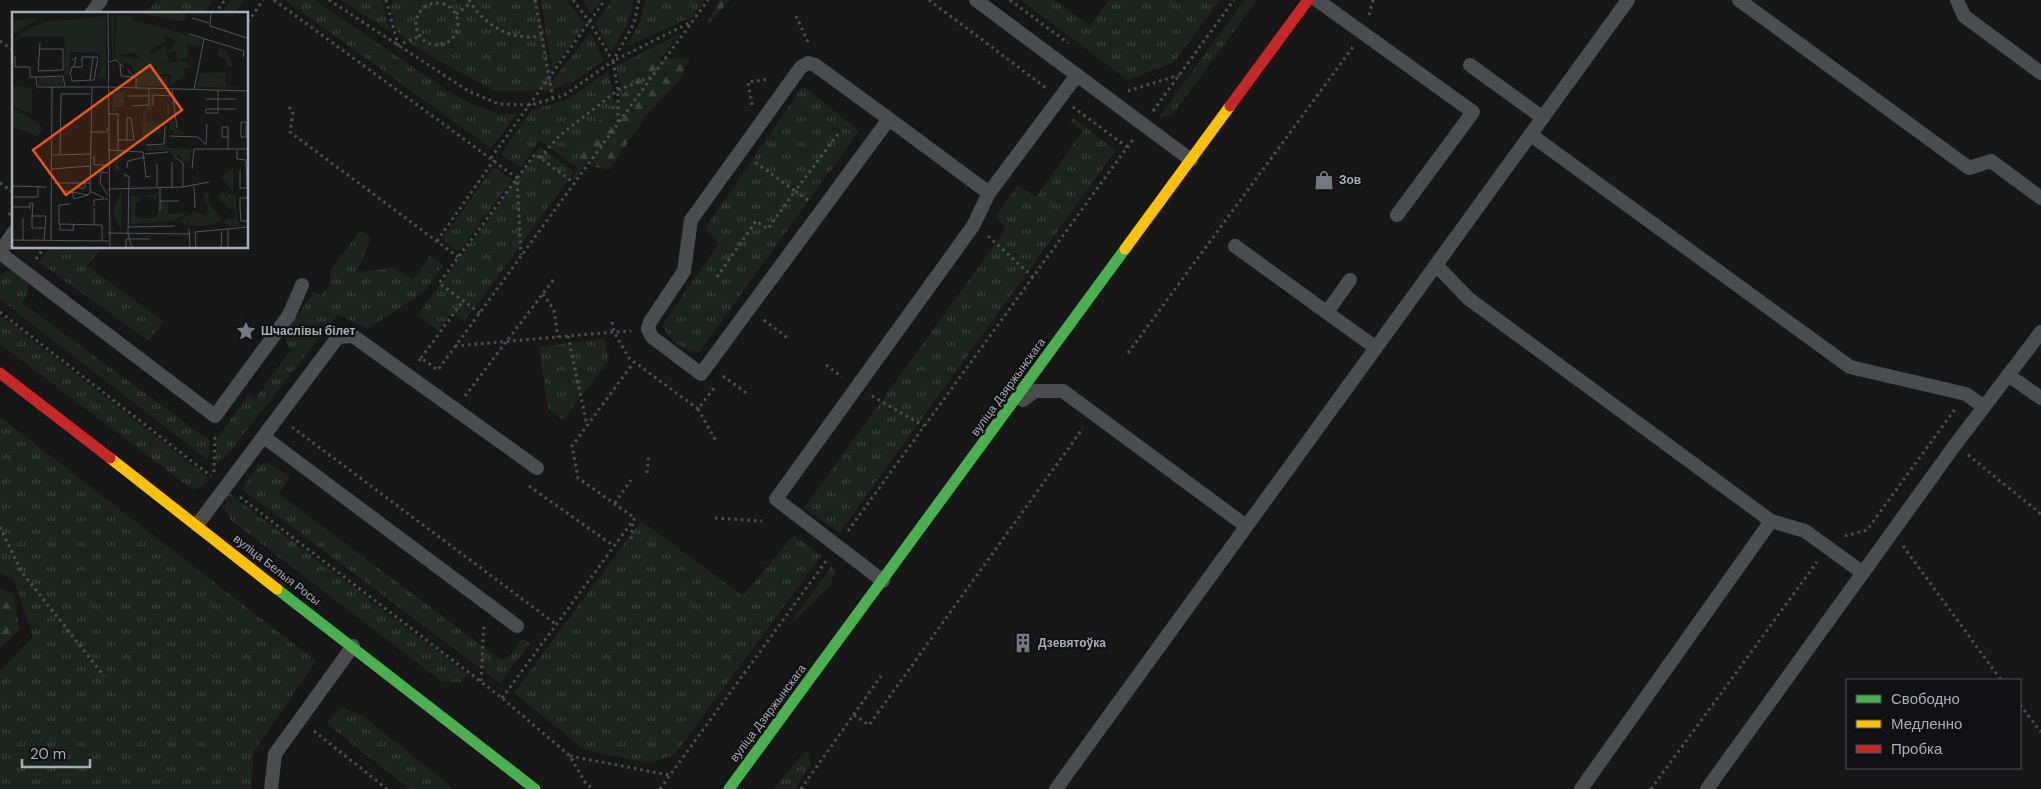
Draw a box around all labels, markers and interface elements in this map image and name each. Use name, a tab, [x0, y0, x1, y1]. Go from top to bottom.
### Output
inset map	[12, 12, 249, 249]
shop icon: Зов	[1313, 169, 1335, 191]
place label: Зов	[1339, 172, 1361, 188]
place icon: Шчаслівы білет	[235, 320, 257, 342]
place label: Шчаслівы білет	[261, 323, 356, 339]
street label: вуліца Дзяржынскага	[967, 334, 1049, 439]
street label: вуліца Белыя Росы	[230, 531, 324, 609]
building icon: Дзевятоўка	[1012, 632, 1034, 654]
place label: Дзевятоўка	[1038, 635, 1106, 651]
street label: вуліца Дзяржынскага	[726, 661, 810, 765]
legend	[1846, 679, 2021, 769]
text: Свободно	[1891, 689, 1960, 709]
text: Медленно	[1891, 714, 1962, 734]
scale bar	[22, 736, 90, 768]
text: Пробка	[1891, 739, 1943, 759]
text: 20 m	[30, 744, 66, 764]

